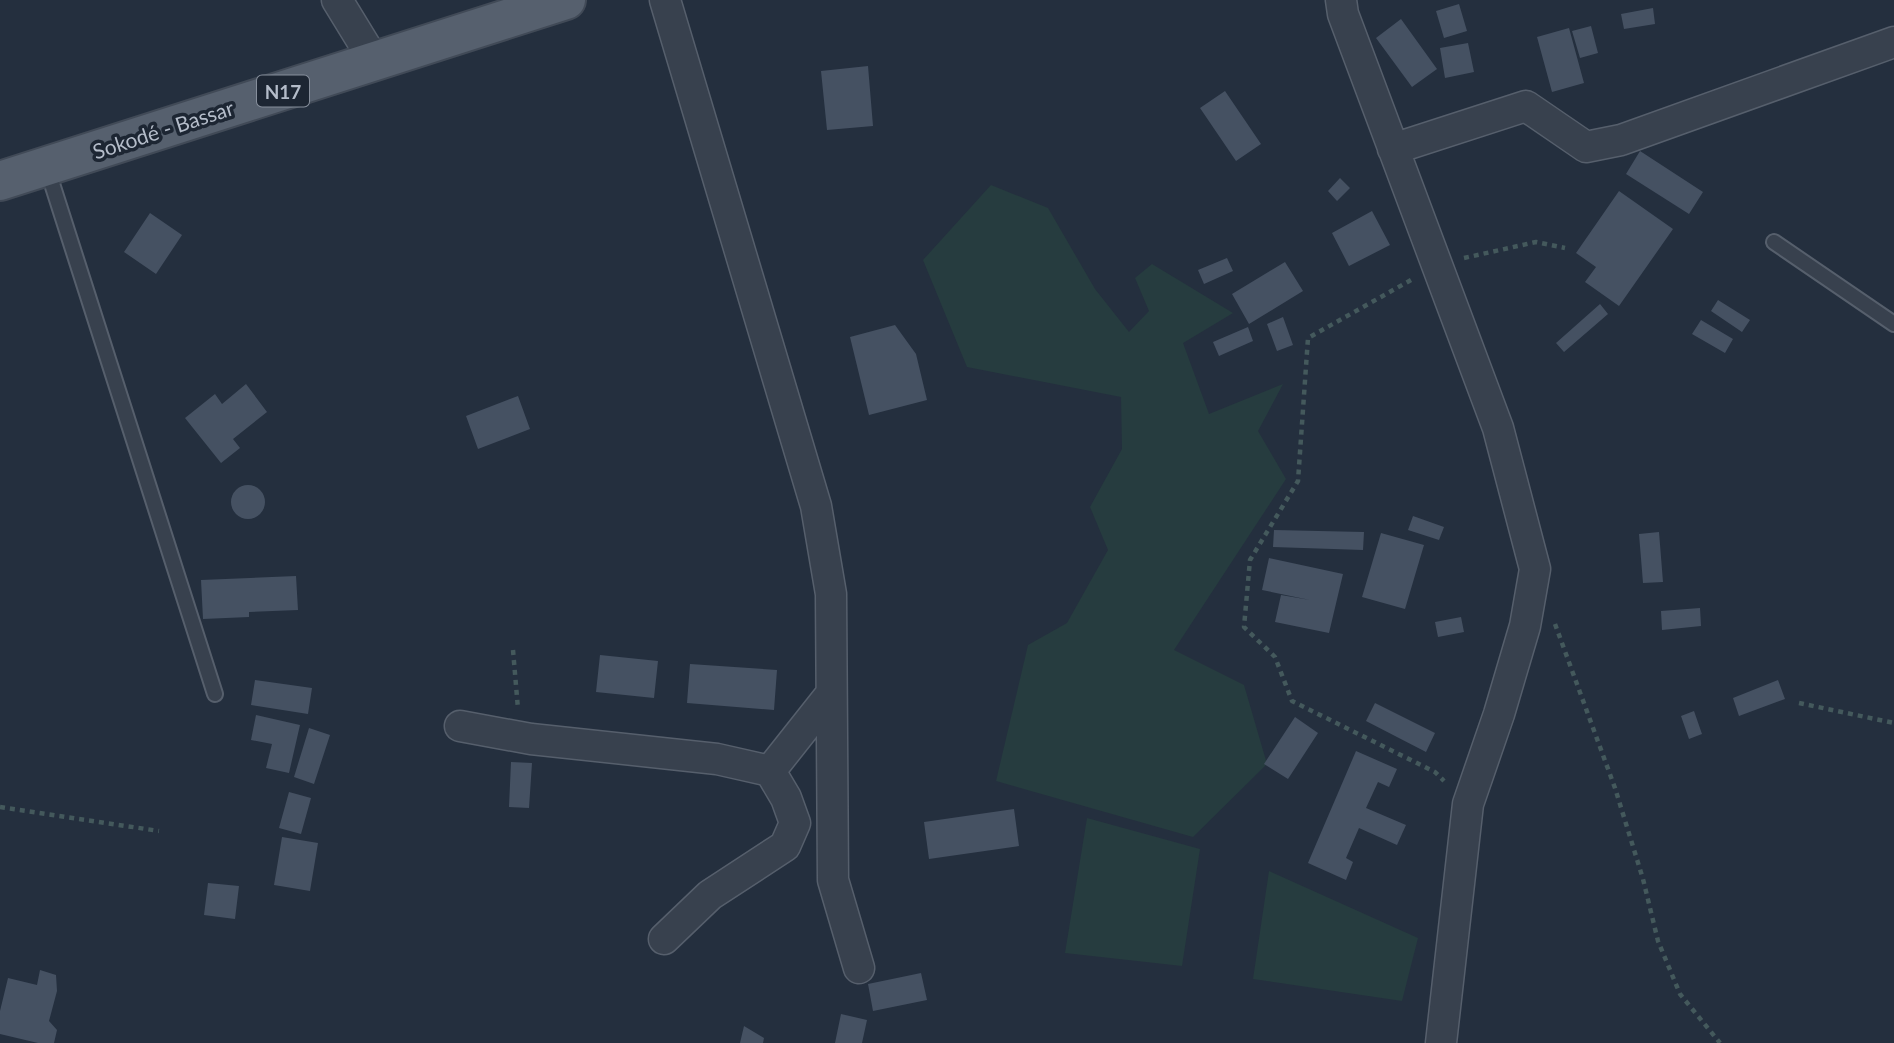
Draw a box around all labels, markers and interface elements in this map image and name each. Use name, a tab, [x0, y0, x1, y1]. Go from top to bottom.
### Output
road number: N17	[257, 76, 309, 106]
street label: Sokodé - Bassar	[89, 94, 237, 164]

